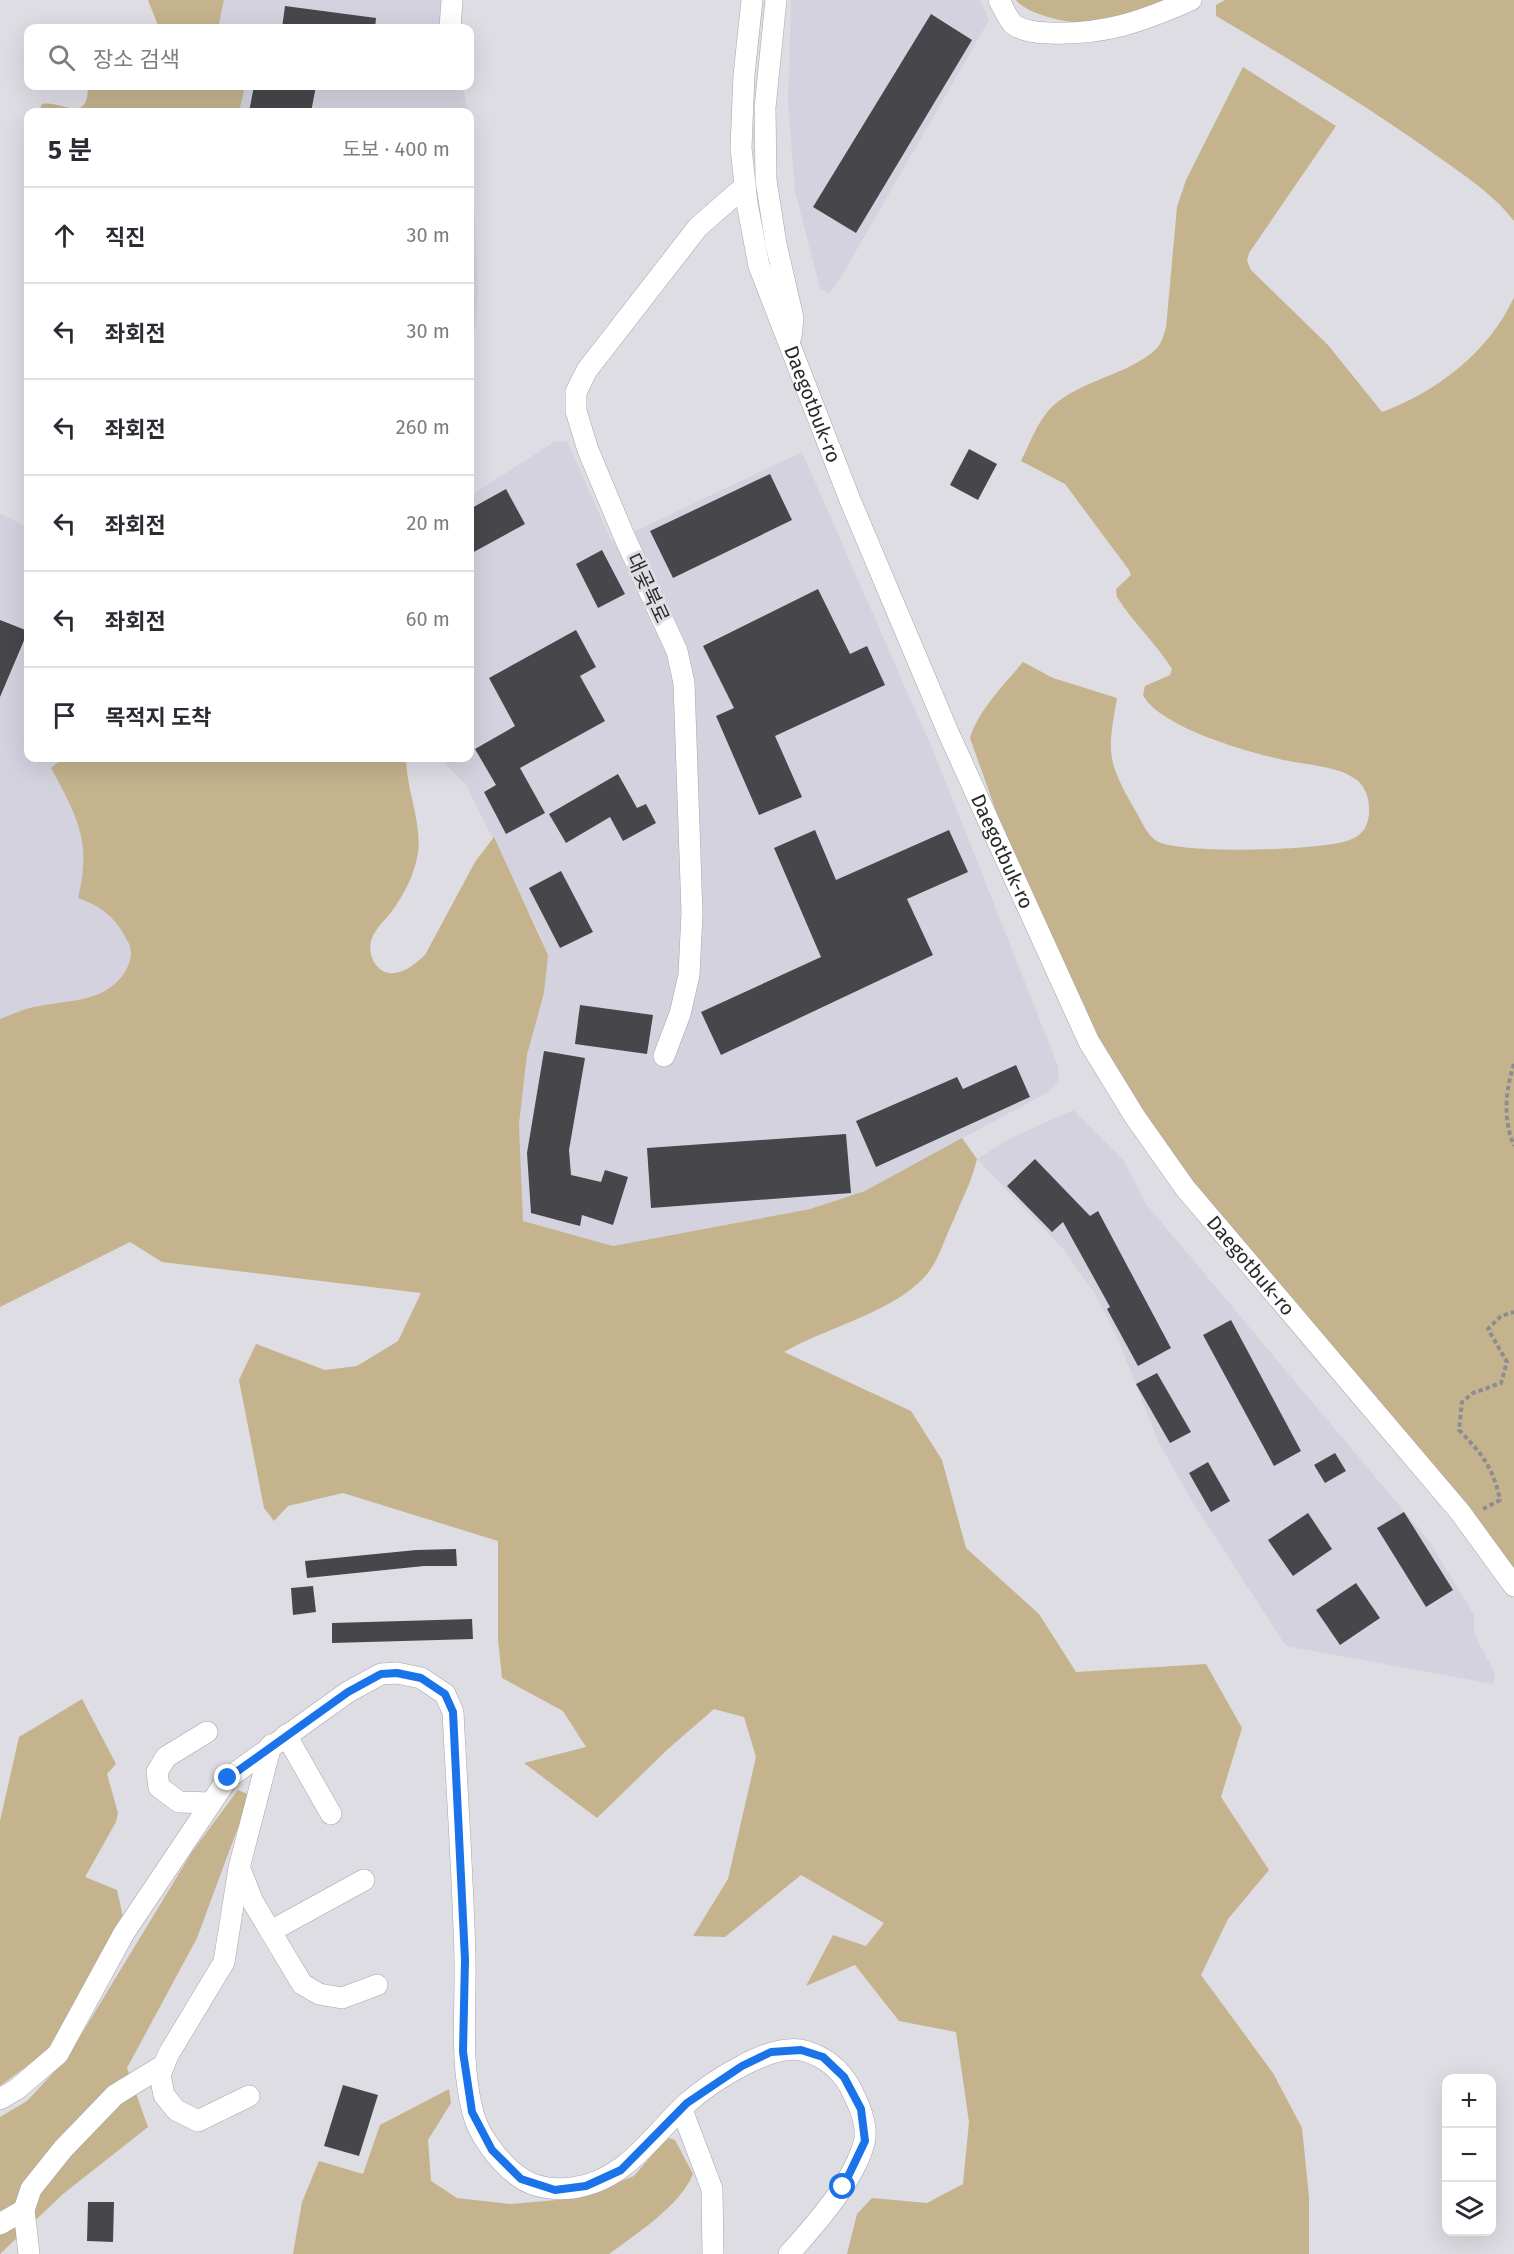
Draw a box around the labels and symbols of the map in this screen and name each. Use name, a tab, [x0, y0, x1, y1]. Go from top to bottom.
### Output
street label: Daegotbuk-ro	[779, 342, 846, 466]
street label: 대곶북로	[622, 550, 674, 626]
street label: Daegotbuk-ro	[966, 790, 1039, 913]
street label: Daegotbuk-ro	[1202, 1211, 1300, 1320]
route end	[214, 1764, 240, 1790]
route start	[829, 2173, 855, 2199]

